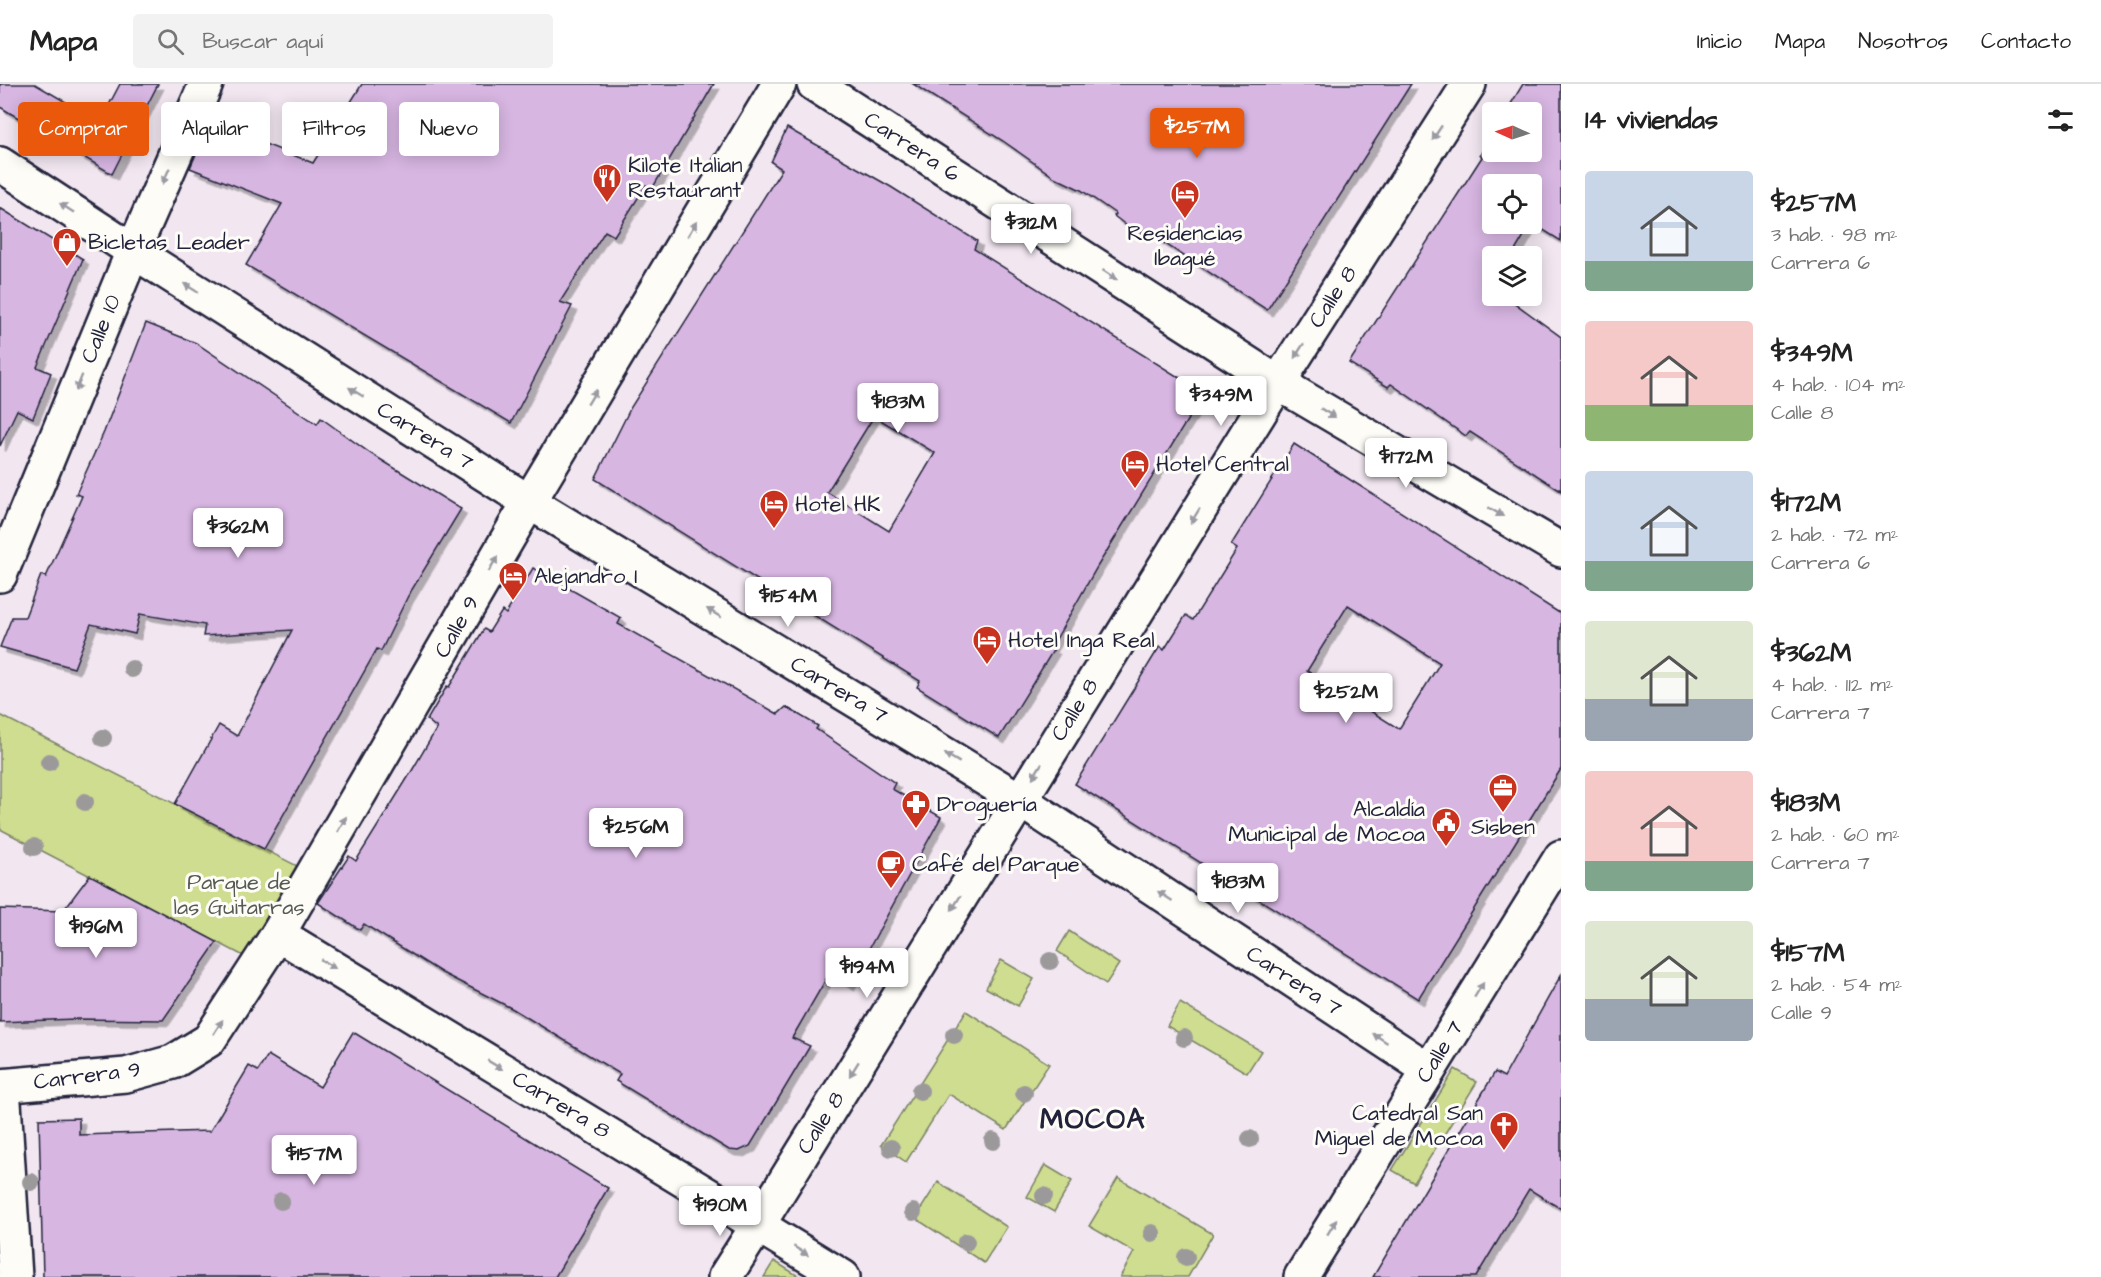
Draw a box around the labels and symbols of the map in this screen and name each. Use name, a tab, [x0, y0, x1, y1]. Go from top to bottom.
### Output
north arrow	[1482, 102, 1542, 162]
street label: Carrera 6	[858, 104, 966, 190]
pin: $257M	[1155, 108, 1239, 159]
one-way arrow	[1432, 125, 1443, 141]
place label: Kilote Italian Restaurant	[628, 150, 743, 206]
restaurant icon: Kilote Italian Restaurant	[591, 162, 623, 204]
one-way arrow	[161, 167, 170, 185]
hotel icon: Residencias Ibagué	[1169, 178, 1201, 220]
one-way arrow	[59, 202, 75, 213]
pin: $312M	[989, 204, 1073, 255]
place label: Residencias Ibagué	[1127, 218, 1243, 275]
one-way arrow	[687, 221, 698, 237]
shop icon: Bicletas Leader	[51, 226, 83, 268]
place label: Bicletas Leader	[88, 227, 250, 258]
street label: Calle 8	[1301, 260, 1365, 334]
one-way arrow	[1102, 270, 1118, 281]
one-way arrow	[183, 282, 199, 293]
street label: Calle 10	[73, 290, 129, 368]
one-way arrow	[1293, 343, 1304, 359]
one-way arrow	[74, 374, 84, 392]
pin: $349M	[1179, 376, 1263, 427]
pin: $183M	[856, 383, 940, 434]
one-way arrow	[348, 387, 364, 398]
one-way arrow	[587, 389, 598, 405]
street label: Carrera 7	[371, 394, 480, 478]
one-way arrow	[1320, 408, 1337, 418]
pin: $172M	[1364, 438, 1448, 489]
hotel icon: Hotel Central	[1119, 448, 1151, 490]
place label: Hotel Central	[1156, 449, 1289, 480]
hotel icon: Hotel HK	[758, 488, 790, 530]
place label: Hotel HK	[795, 489, 881, 520]
one-way arrow	[1488, 507, 1505, 517]
pin: $362M	[196, 508, 280, 559]
one-way arrow	[1190, 508, 1201, 524]
one-way arrow	[488, 556, 498, 573]
hotel icon: Alejandro I	[497, 560, 529, 602]
place label: Alejandro I	[534, 561, 638, 592]
pin: $154M	[746, 577, 830, 628]
street label: Calle 9	[427, 590, 487, 664]
one-way arrow	[705, 608, 722, 618]
hotel icon: Hotel Inga Real	[971, 624, 1003, 666]
place label: Hotel Inga Real	[1008, 625, 1155, 657]
street label: Carrera 7	[784, 649, 894, 731]
street label: Calle 8	[1044, 673, 1106, 747]
pin: $252M	[1304, 673, 1388, 724]
one-way arrow	[944, 753, 960, 764]
one-way arrow	[1032, 763, 1043, 779]
office icon: Sisben	[1487, 772, 1519, 814]
pharmacy icon: Droguería	[900, 788, 932, 830]
place label: Droguería	[937, 789, 1037, 821]
place label: Alcaldía Municipal de Mocoa	[1228, 794, 1425, 850]
public building icon: Alcaldía Municipal de Mocoa	[1430, 806, 1462, 848]
pin: $256M	[594, 808, 678, 859]
place label: Sisben	[1471, 812, 1535, 843]
one-way arrow	[337, 815, 347, 832]
cafe icon: Café del Parque	[875, 848, 907, 890]
place label: Café del Parque	[912, 849, 1080, 880]
pin: $183M	[1196, 863, 1280, 914]
park label: Parque de las Guitarras	[174, 867, 304, 923]
one-way arrow	[1157, 890, 1173, 901]
one-way arrow	[951, 895, 962, 911]
pin: $196M	[54, 908, 138, 959]
street label: Carrera 7	[1240, 938, 1348, 1024]
pin: $194M	[825, 948, 909, 999]
one-way arrow	[320, 959, 336, 970]
one-way arrow	[1473, 982, 1484, 998]
street label: Calle 7	[1409, 1015, 1471, 1089]
one-way arrow	[212, 1019, 224, 1035]
one-way arrow	[1372, 1033, 1388, 1044]
street label: Carrera 9	[32, 1054, 142, 1098]
one-way arrow	[487, 1060, 503, 1071]
one-way arrow	[848, 1061, 859, 1077]
street label: Carrera 8	[506, 1064, 616, 1146]
street label: Calle 8	[790, 1086, 852, 1160]
place label: Catedral San Miguel de Mocoa	[1315, 1098, 1483, 1155]
district label: MOCOA	[1040, 1100, 1146, 1139]
church icon: Catedral San Miguel de Mocoa	[1488, 1110, 1520, 1152]
pin: $157M	[272, 1135, 356, 1186]
pin: $190M	[678, 1186, 762, 1237]
one-way arrow	[1326, 1219, 1337, 1235]
one-way arrow	[793, 1245, 809, 1256]

